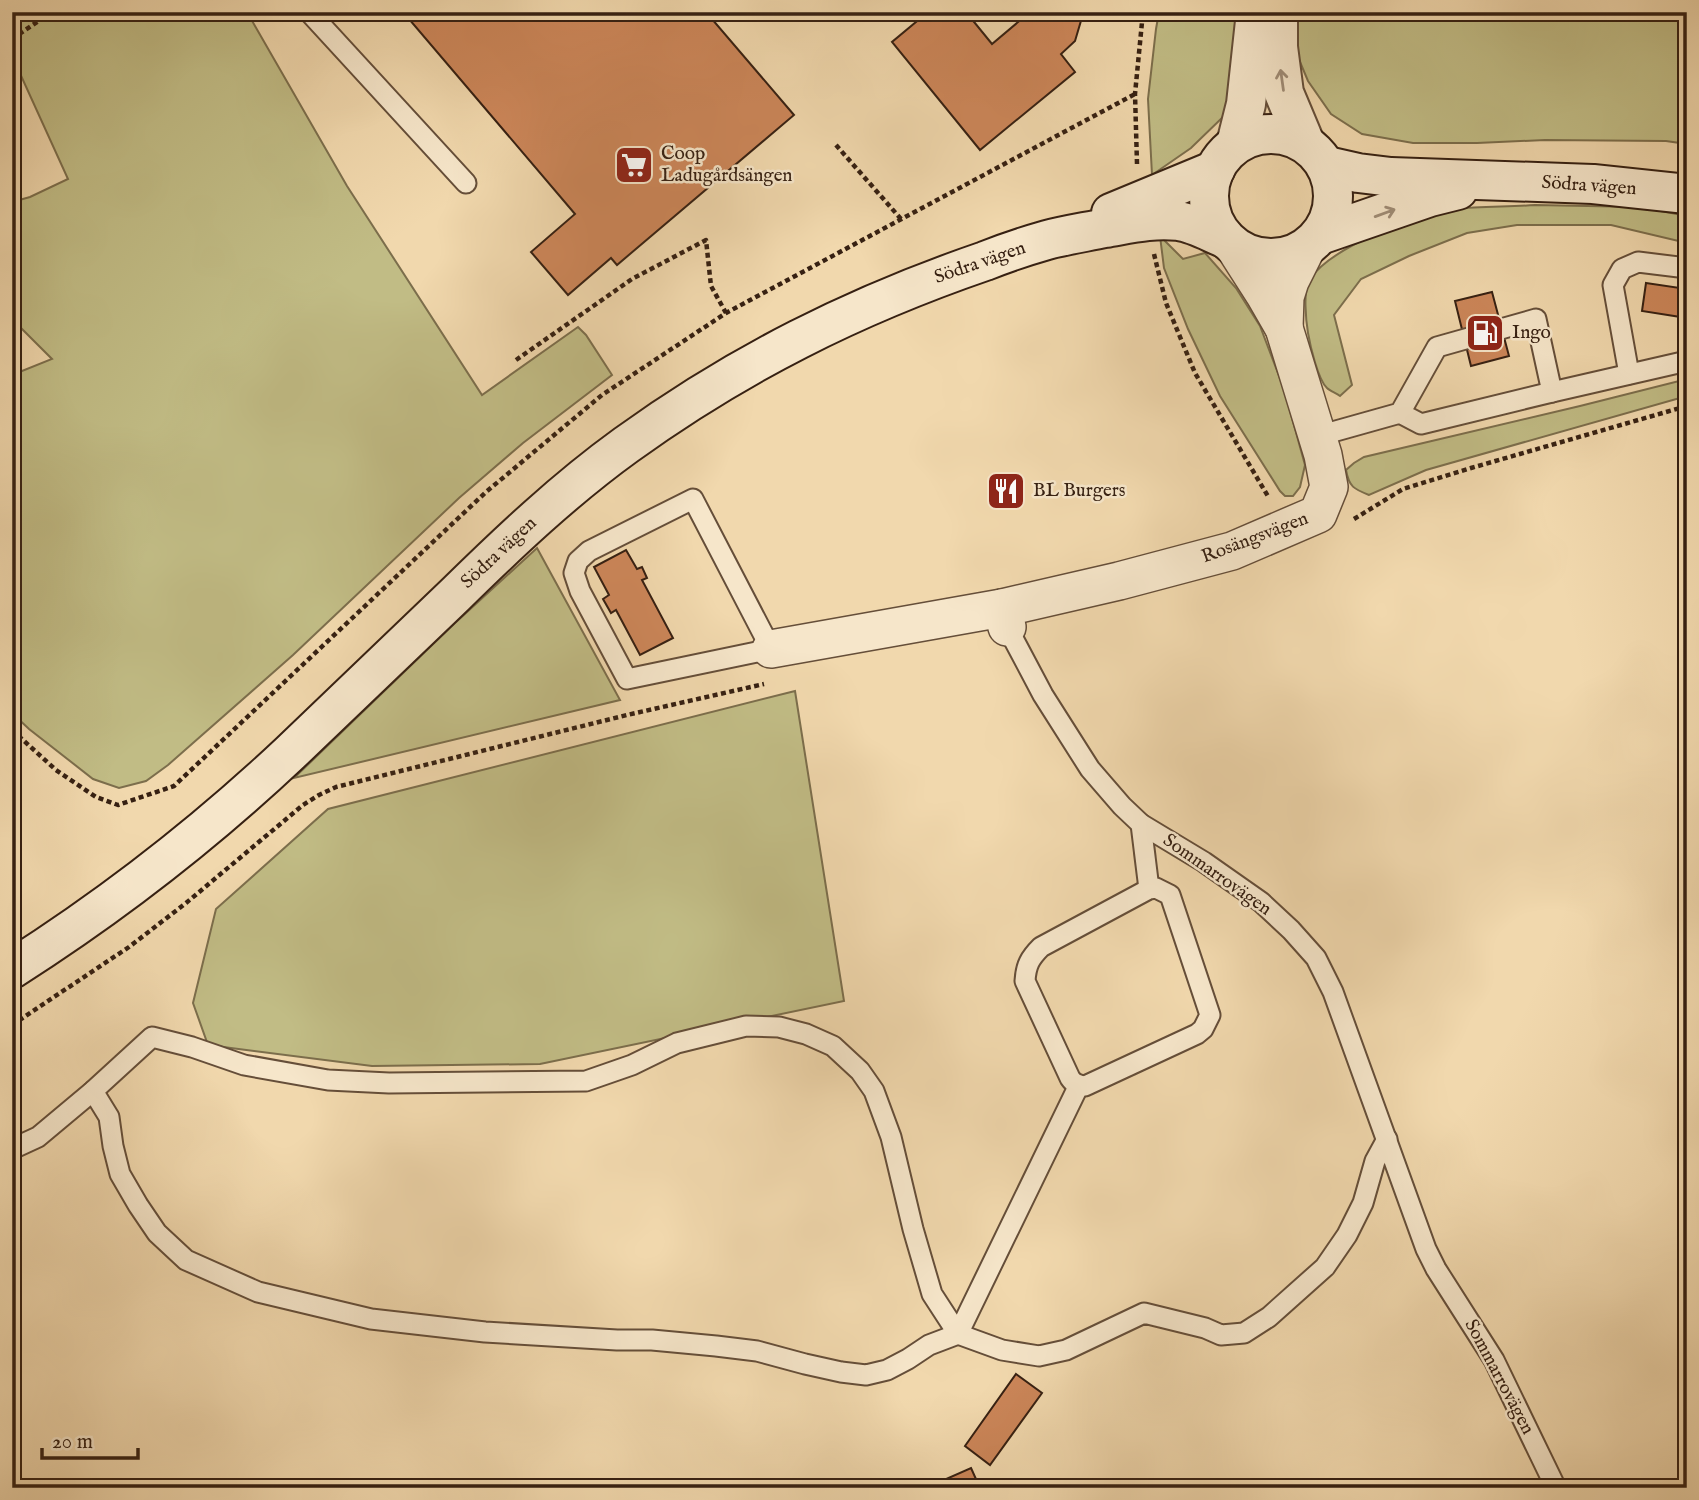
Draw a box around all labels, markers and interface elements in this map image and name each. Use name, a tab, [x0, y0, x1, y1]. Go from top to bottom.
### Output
one-way arrow	[1276, 69, 1289, 91]
place label: Coop Ladugårdsängen	[661, 142, 793, 188]
supermarket icon: Coop Ladugårdsängen	[613, 144, 655, 186]
street label: Södra vägen	[1541, 171, 1637, 201]
one-way arrow	[1374, 206, 1396, 218]
street label: Södra vägen	[931, 236, 1029, 290]
fuel station icon: Ingo	[1464, 312, 1506, 354]
place label: Ingo	[1512, 321, 1551, 345]
restaurant icon: BL Burgers	[985, 470, 1027, 512]
place label: BL Burgers	[1033, 479, 1125, 503]
street label: Rosängsvägen	[1198, 507, 1312, 569]
street label: Södra vägen	[456, 512, 542, 594]
street label: Sommarrovägen	[1158, 829, 1276, 921]
street label: Sommarrovägen	[1459, 1315, 1539, 1439]
scale bar	[42, 1416, 138, 1460]
text: 20 m	[52, 1429, 93, 1456]

